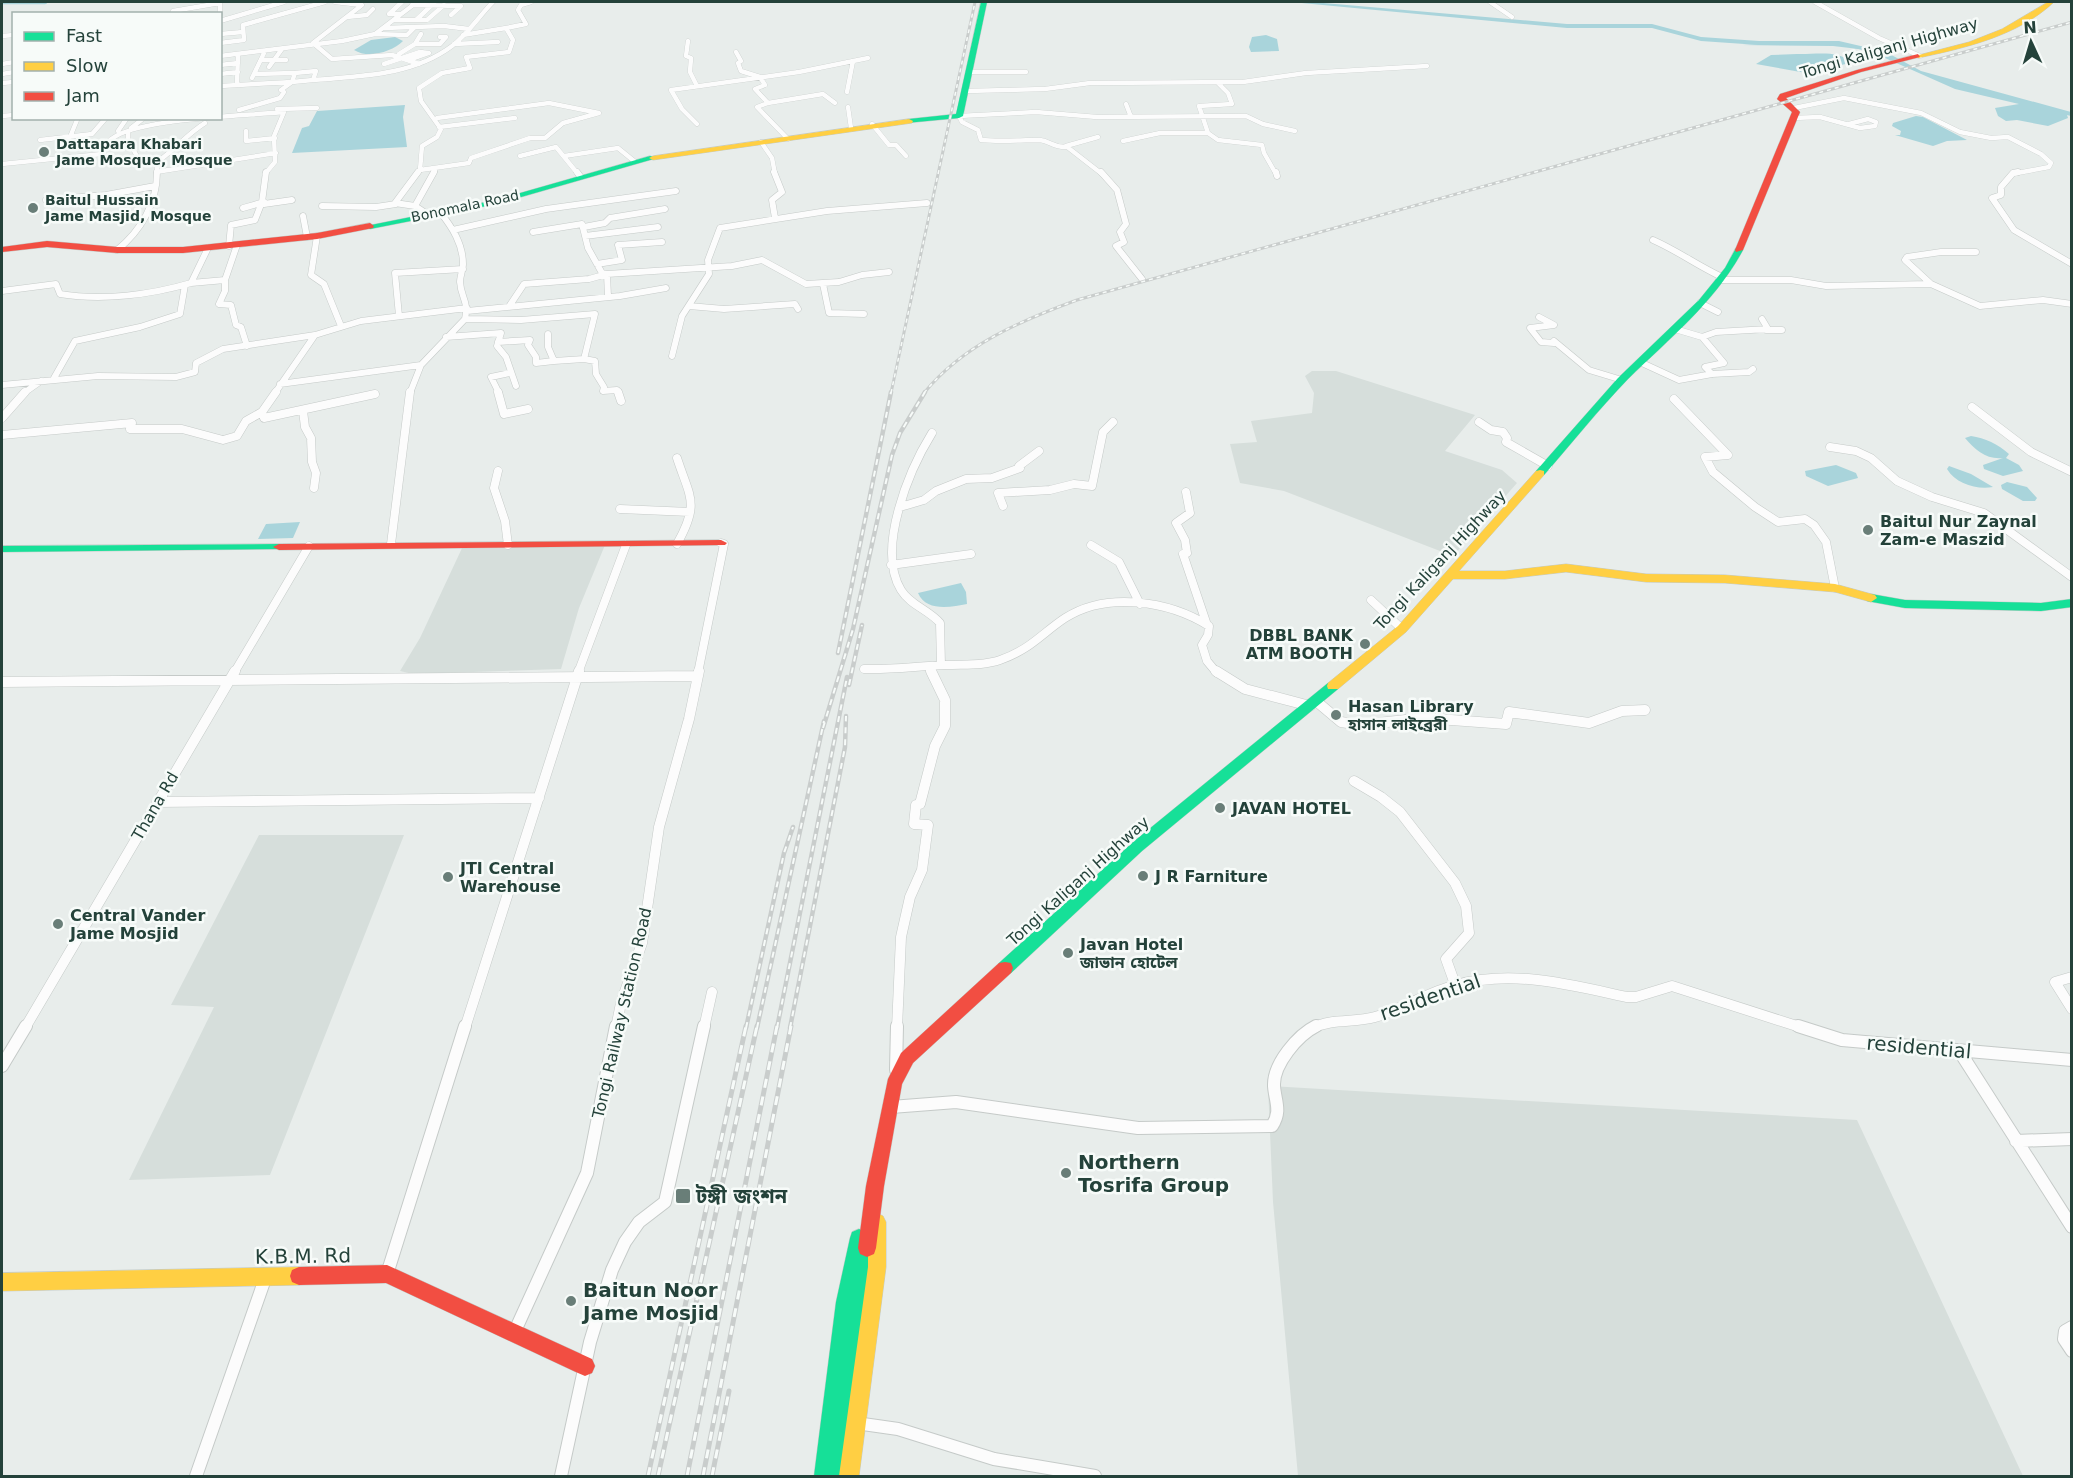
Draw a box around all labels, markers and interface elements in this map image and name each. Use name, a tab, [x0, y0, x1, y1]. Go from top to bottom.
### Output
legend	[12, 12, 222, 120]
north arrow	[2001, 12, 2061, 72]
street label: Tongi Kaliganj Highway	[1797, 13, 1980, 83]
text: N	[2023, 18, 2037, 37]
text: Fast	[66, 25, 102, 46]
text: Slow	[66, 55, 108, 76]
text: Jam	[65, 85, 100, 106]
place label: Dattapara Khabari Jame Mosque, Mosque	[55, 136, 233, 168]
marker: Dattapara Khabari Jame Mosque, Mosque	[37, 145, 51, 159]
street label: Bonomala Road	[410, 187, 520, 225]
place label: Baitul Hussain Jame Masjid, Mosque	[44, 192, 212, 224]
marker: Baitul Hussain Jame Masjid, Mosque	[26, 201, 40, 215]
street label: Tongi Kaliganj Highway	[1370, 486, 1510, 635]
place label: Baitul Nur Zaynal Zam-e Maszid	[1880, 512, 2037, 549]
marker: Baitul Nur Zaynal Zam-e Maszid	[1861, 523, 1875, 537]
place label: DBBL BANK ATM BOOTH	[1246, 626, 1354, 663]
marker: DBBL BANK ATM BOOTH	[1358, 637, 1372, 651]
place label: Hasan Library হাসান লাইব্রেরী	[1347, 697, 1474, 734]
marker: Hasan Library হাসান লাইব্রেরী	[1329, 708, 1343, 722]
street label: Thana Rd	[127, 768, 182, 845]
place label: JAVAN HOTEL	[1231, 799, 1351, 818]
marker: JAVAN HOTEL	[1213, 801, 1227, 815]
street label: Tongi Kaliganj Highway	[1002, 812, 1153, 950]
place label: JTI Central Warehouse	[459, 859, 561, 896]
place label: J R Farniture	[1154, 867, 1268, 886]
marker: J R Farniture	[1136, 869, 1150, 883]
marker: JTI Central Warehouse	[441, 870, 455, 884]
place label: Central Vander Jame Mosjid	[69, 906, 205, 943]
street label: Tongi Railway Station Road	[588, 906, 656, 1121]
marker: Central Vander Jame Mosjid	[51, 917, 65, 931]
place label: Javan Hotel জাভান হোটেল	[1079, 935, 1183, 972]
marker: Javan Hotel জাভান হোটেল	[1061, 946, 1075, 960]
street label: residential	[1376, 969, 1484, 1025]
street label: residential	[1866, 1030, 1972, 1064]
place label: Northern Tosrifa Group	[1078, 1150, 1229, 1197]
marker: Northern Tosrifa Group	[1059, 1166, 1073, 1180]
place label: টঙ্গী জংশন	[695, 1184, 788, 1208]
marker: টঙ্গী জংশন	[674, 1187, 692, 1205]
street label: K.B.M. Rd	[255, 1243, 351, 1269]
place label: Baitun Noor Jame Mosjid	[581, 1278, 719, 1325]
marker: Baitun Noor Jame Mosjid	[564, 1294, 578, 1308]

